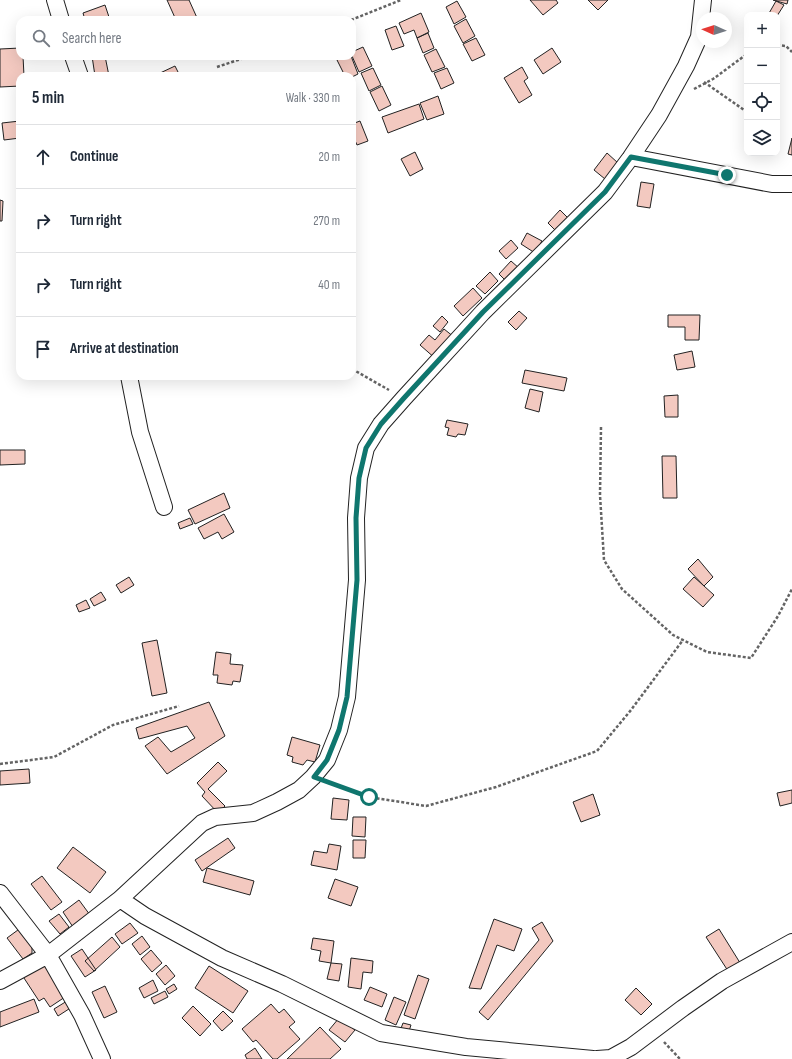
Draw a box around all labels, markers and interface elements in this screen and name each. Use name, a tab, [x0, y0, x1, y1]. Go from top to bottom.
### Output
north arrow	[696, 12, 732, 48]
map controls	[744, 12, 780, 156]
button: +	[744, 12, 780, 48]
search box	[16, 16, 356, 60]
icon: search	[30, 27, 52, 49]
text: Search here	[62, 29, 122, 48]
button: −	[744, 48, 780, 84]
button: locate	[744, 84, 780, 120]
text: 5 min	[32, 88, 64, 108]
text: Walk · 330 m	[286, 90, 340, 106]
button: layers	[744, 120, 780, 156]
icon: ahead	[32, 146, 54, 168]
text: Continue	[70, 147, 119, 166]
text: 20 m	[318, 149, 340, 165]
route end	[718, 166, 736, 184]
icon: right	[32, 210, 54, 232]
text: Turn right	[70, 211, 122, 230]
text: 270 m	[313, 213, 340, 229]
icon: right	[32, 274, 54, 296]
text: Turn right	[70, 275, 122, 294]
text: 40 m	[318, 277, 340, 293]
icon: arrive	[32, 338, 54, 360]
text: Arrive at destination	[70, 339, 179, 358]
route start	[360, 788, 378, 806]

